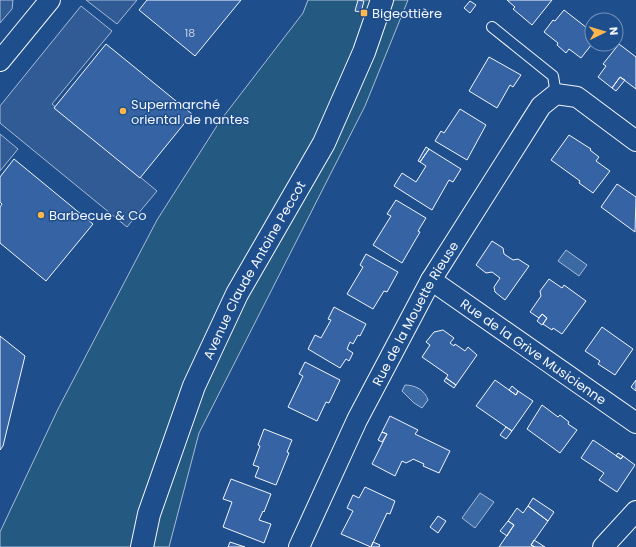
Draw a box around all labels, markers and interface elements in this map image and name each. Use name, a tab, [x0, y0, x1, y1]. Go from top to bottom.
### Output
place label: Bigeottière	[372, 4, 442, 23]
marker: Bigeottière	[359, 8, 369, 18]
north arrow	[584, 12, 624, 52]
house number: 18	[185, 25, 195, 41]
text: N	[606, 26, 622, 36]
place label: Supermarché oriental de nantes	[131, 95, 249, 129]
marker: Supermarché oriental de nantes	[118, 106, 128, 116]
street label: Avenue Claude Antoine Peccot	[199, 177, 310, 363]
place label: Barbecue & Co	[49, 206, 147, 225]
marker: Barbecue & Co	[36, 210, 46, 220]
street label: Rue de la Mouette Rieuse	[368, 238, 463, 389]
street label: Rue de la Grive Musicienne	[456, 294, 610, 410]

